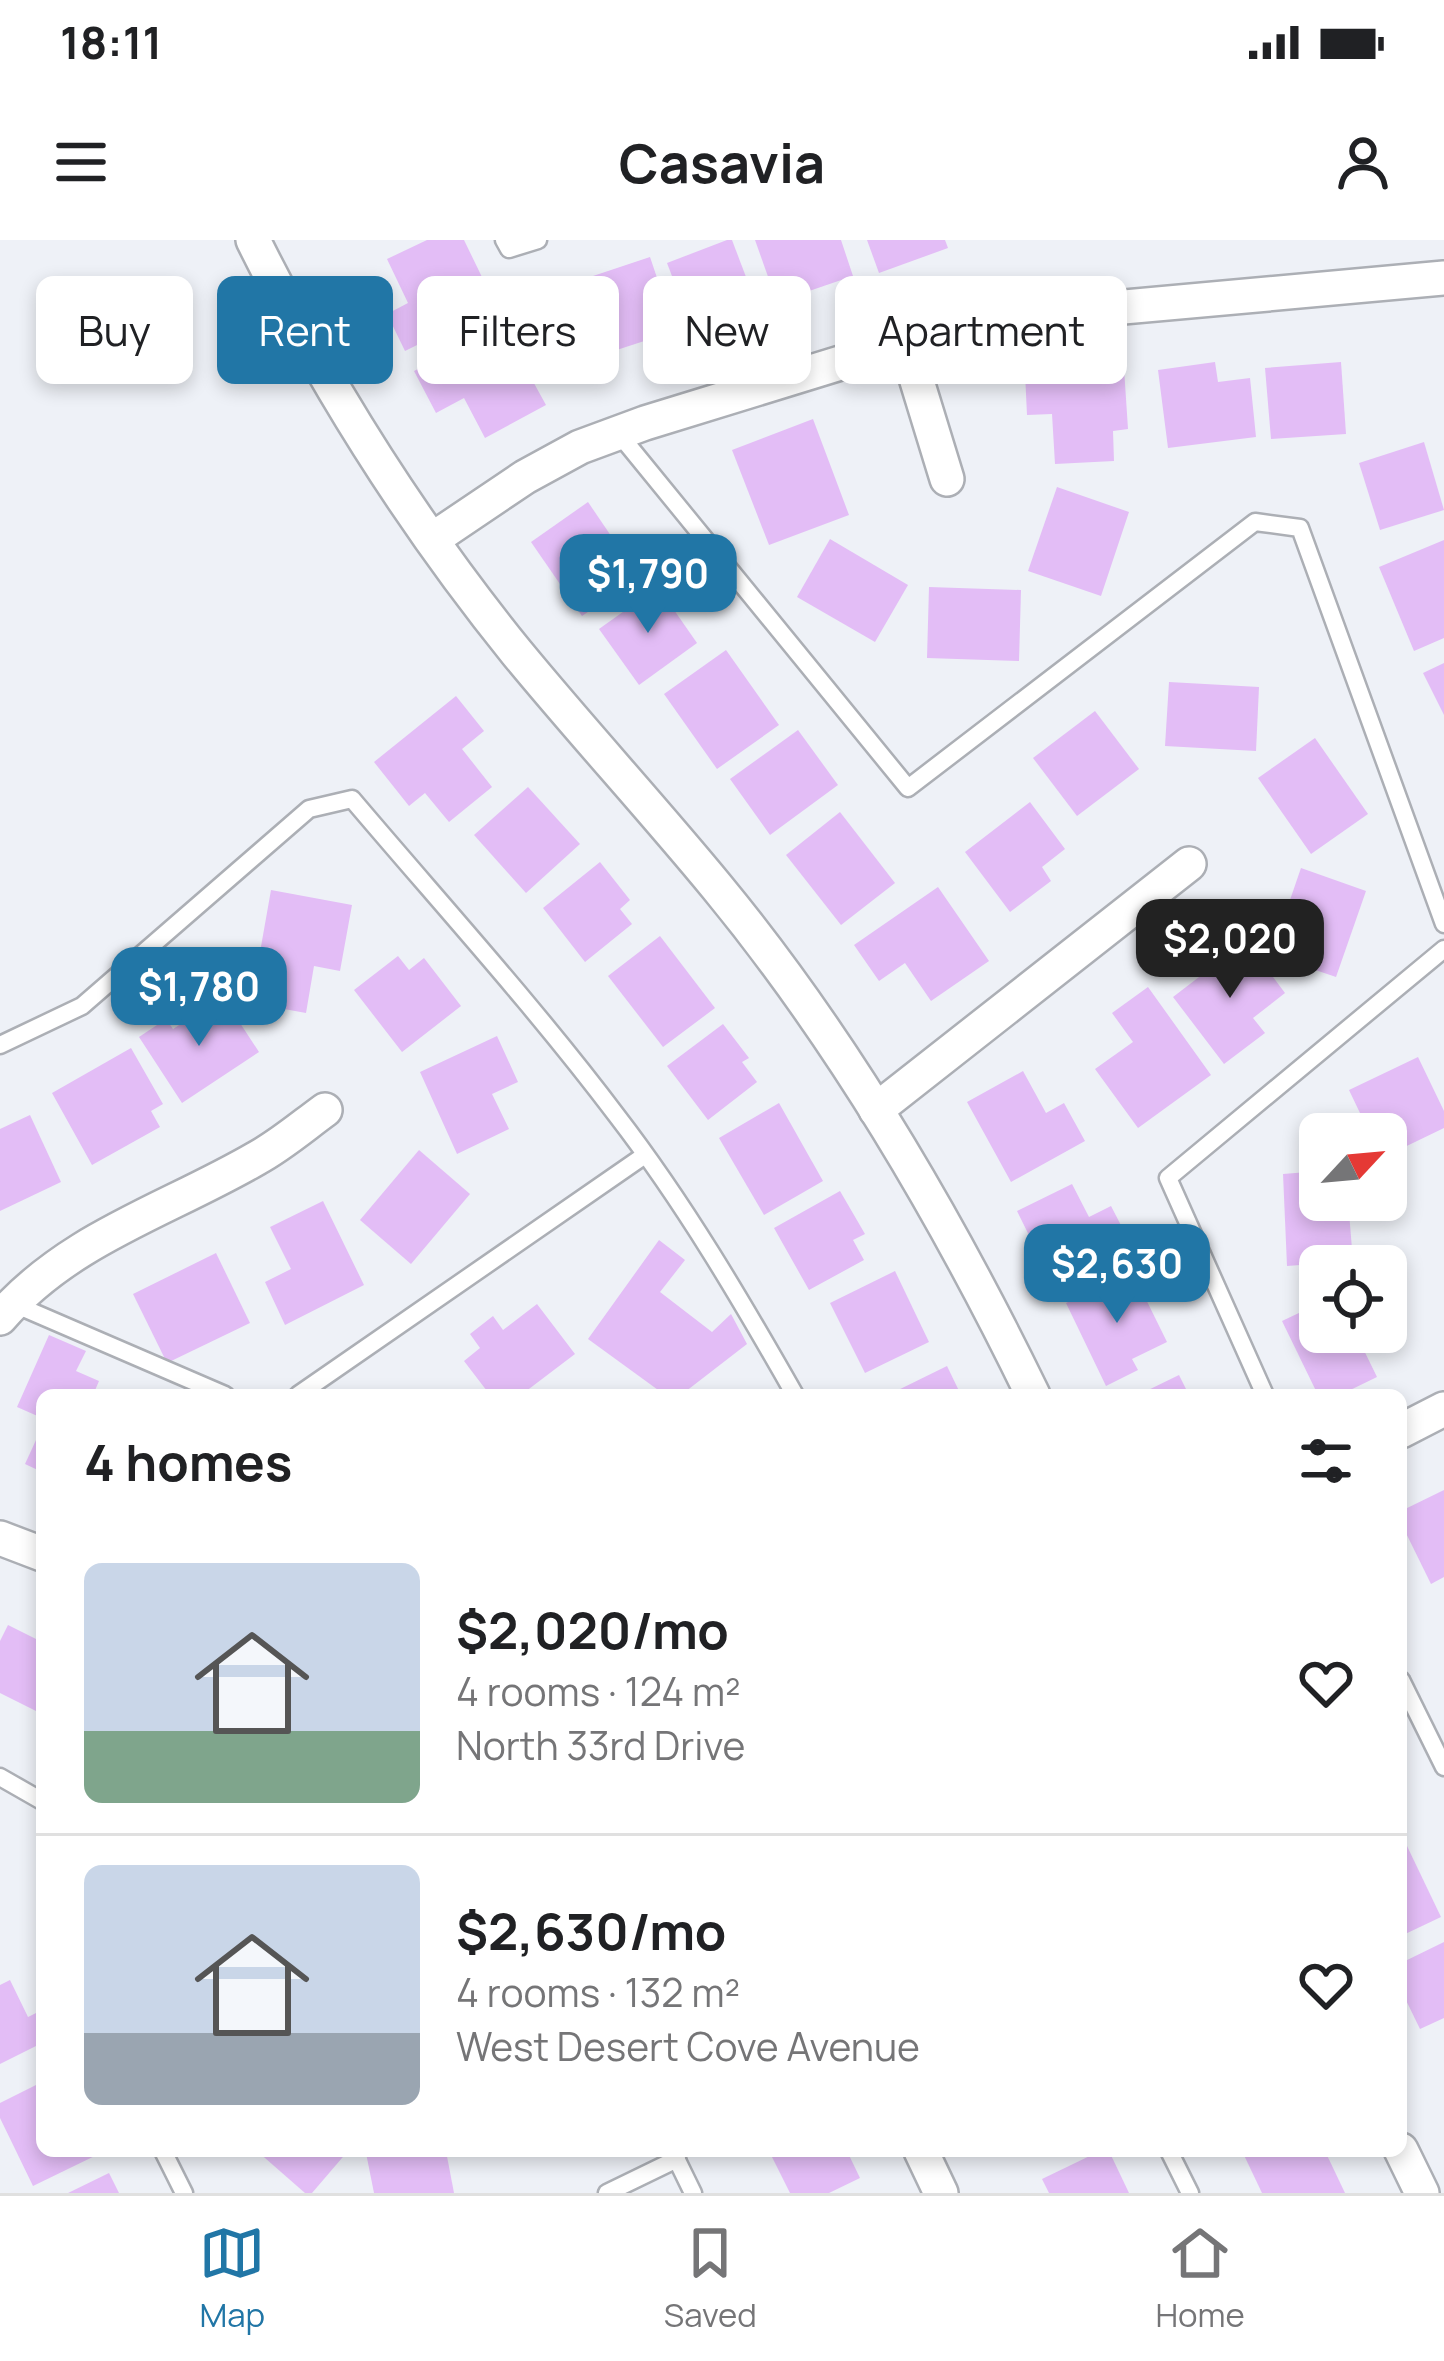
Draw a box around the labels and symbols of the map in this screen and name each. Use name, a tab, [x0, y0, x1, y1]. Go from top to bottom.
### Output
pin: $1,790	[550, 534, 746, 636]
pin: $2,020	[1132, 899, 1328, 1001]
pin: $1,780	[101, 947, 297, 1049]
north arrow	[1299, 1113, 1407, 1221]
pin: $2,630	[1019, 1224, 1215, 1326]

